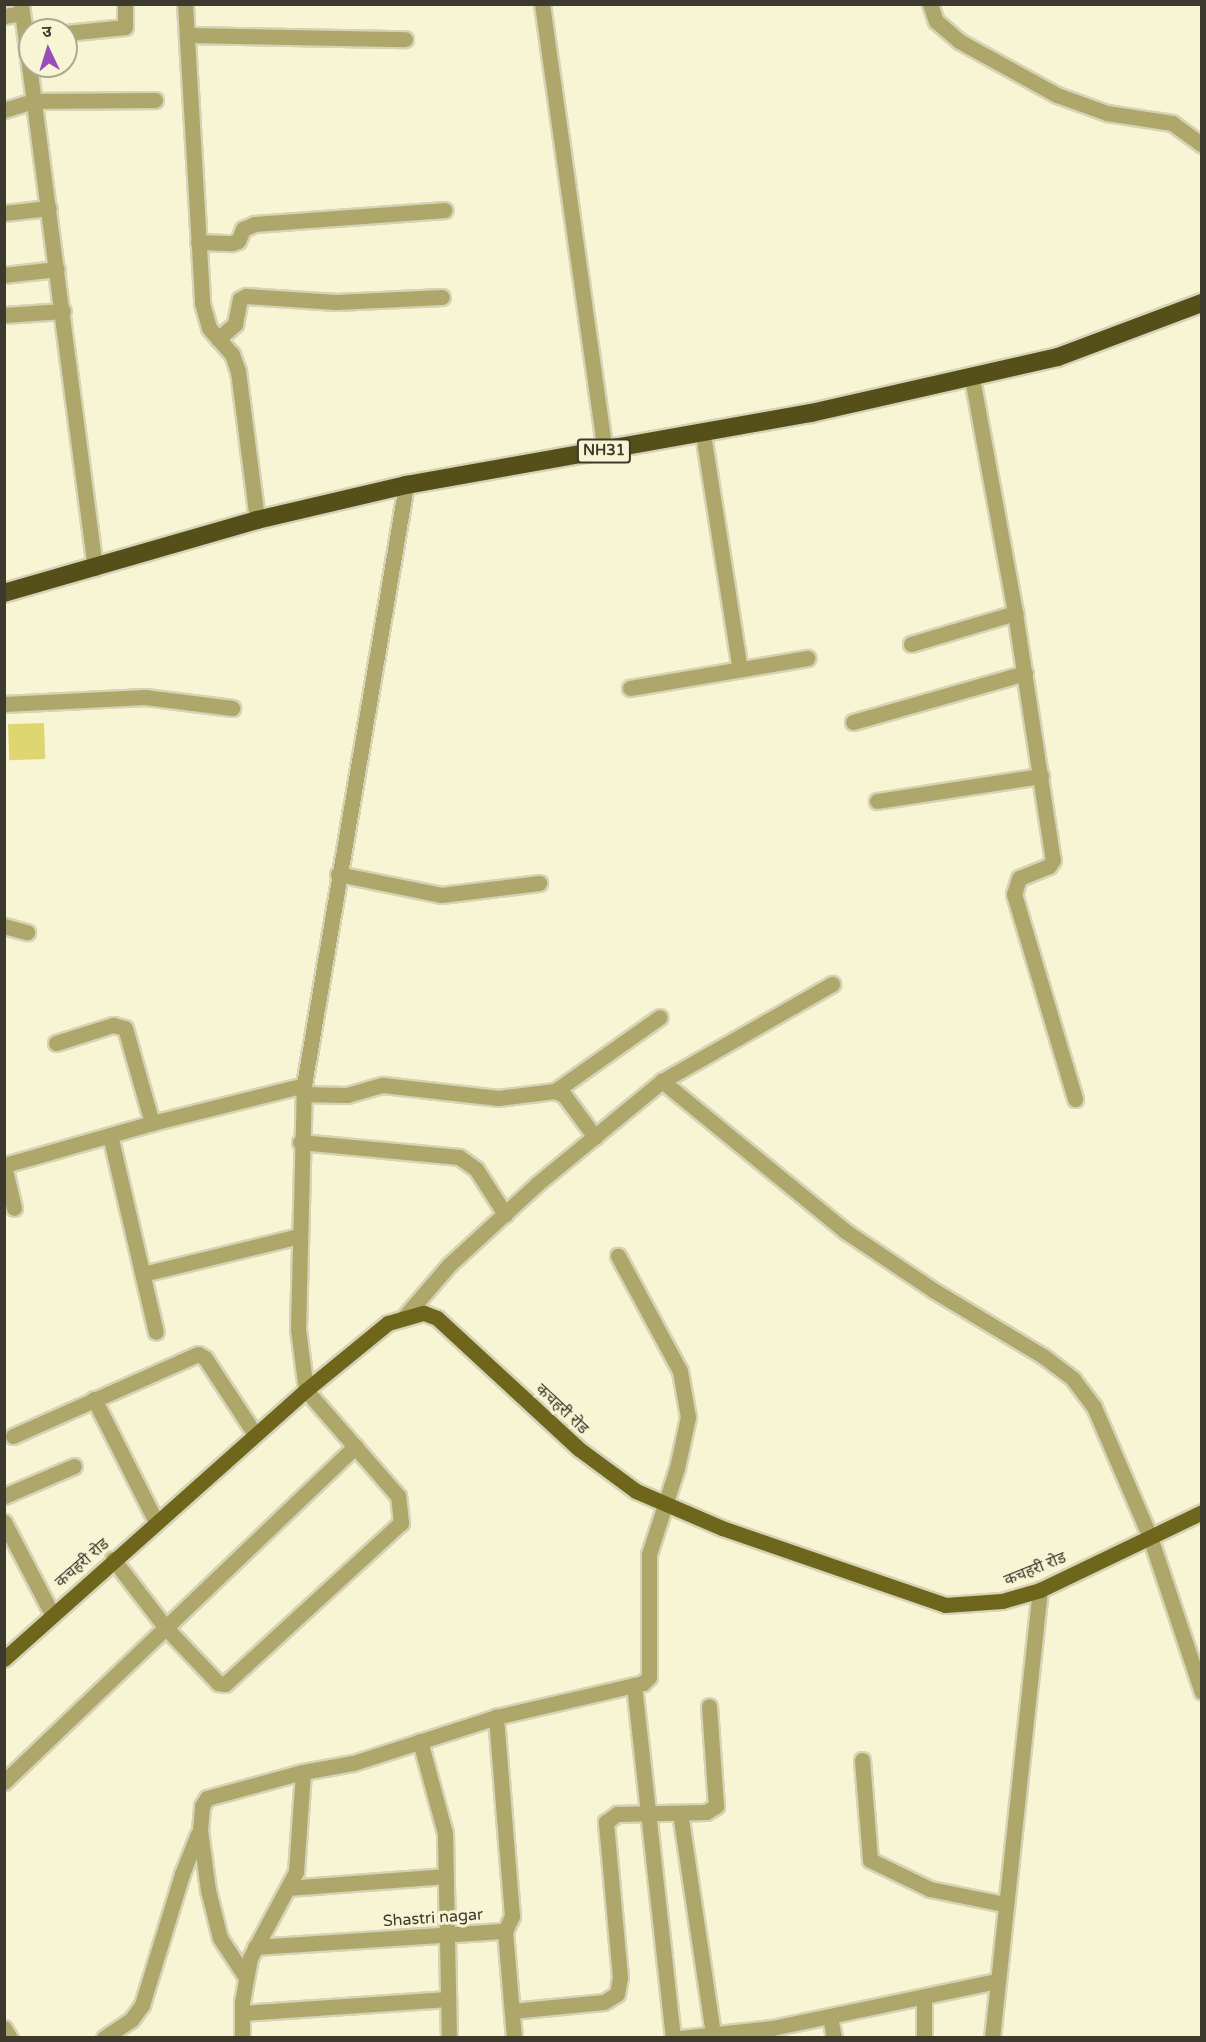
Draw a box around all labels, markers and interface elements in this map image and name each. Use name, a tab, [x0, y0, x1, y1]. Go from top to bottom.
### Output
north arrow	[18, 18, 78, 78]
text: उ	[42, 22, 52, 42]
road number: NH31	[576, 439, 632, 463]
street label: कचहरी रोड	[532, 1380, 592, 1438]
street label: कचहरी रोड	[51, 1534, 113, 1592]
street label: कचहरी रोड	[1001, 1548, 1069, 1590]
street label: Shastri nagar	[382, 1905, 484, 1931]

